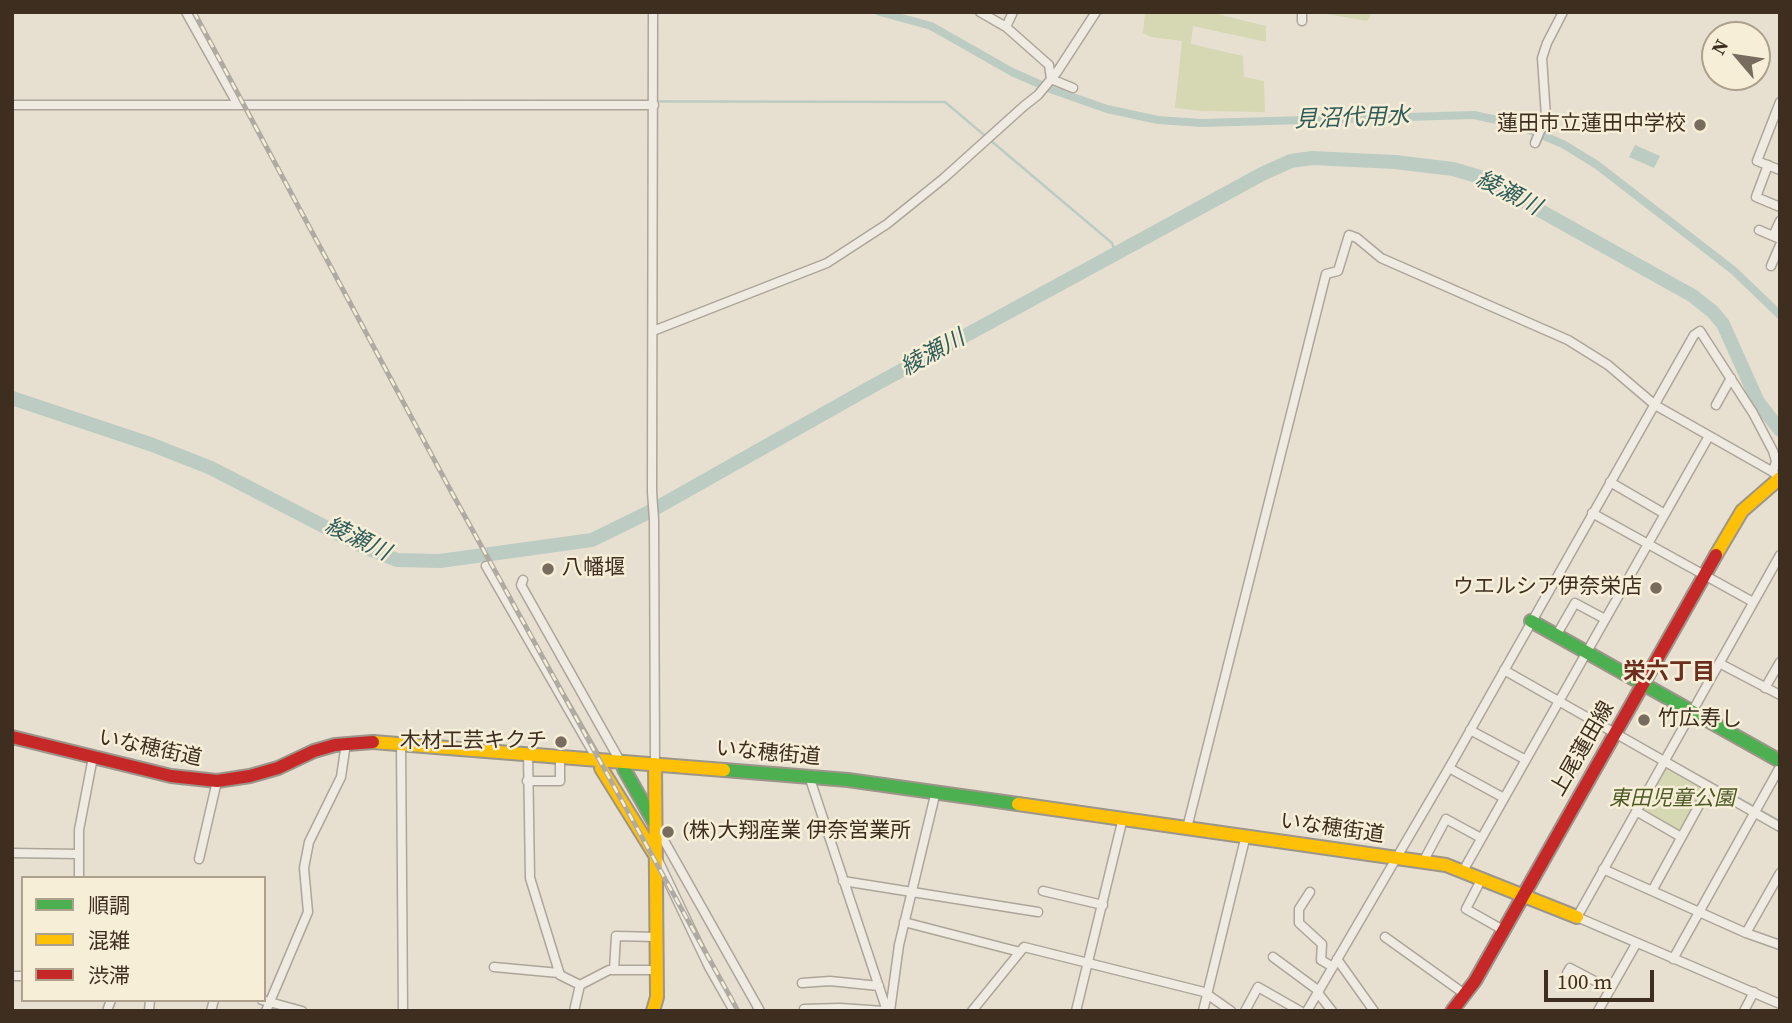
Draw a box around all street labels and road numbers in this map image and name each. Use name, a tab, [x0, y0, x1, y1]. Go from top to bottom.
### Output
street label: 上尾蓮田線	[1546, 697, 1620, 801]
street label: いな穂街道	[96, 726, 204, 772]
street label: いな穂街道	[715, 737, 821, 771]
street label: いな穂街道	[1278, 809, 1386, 849]

